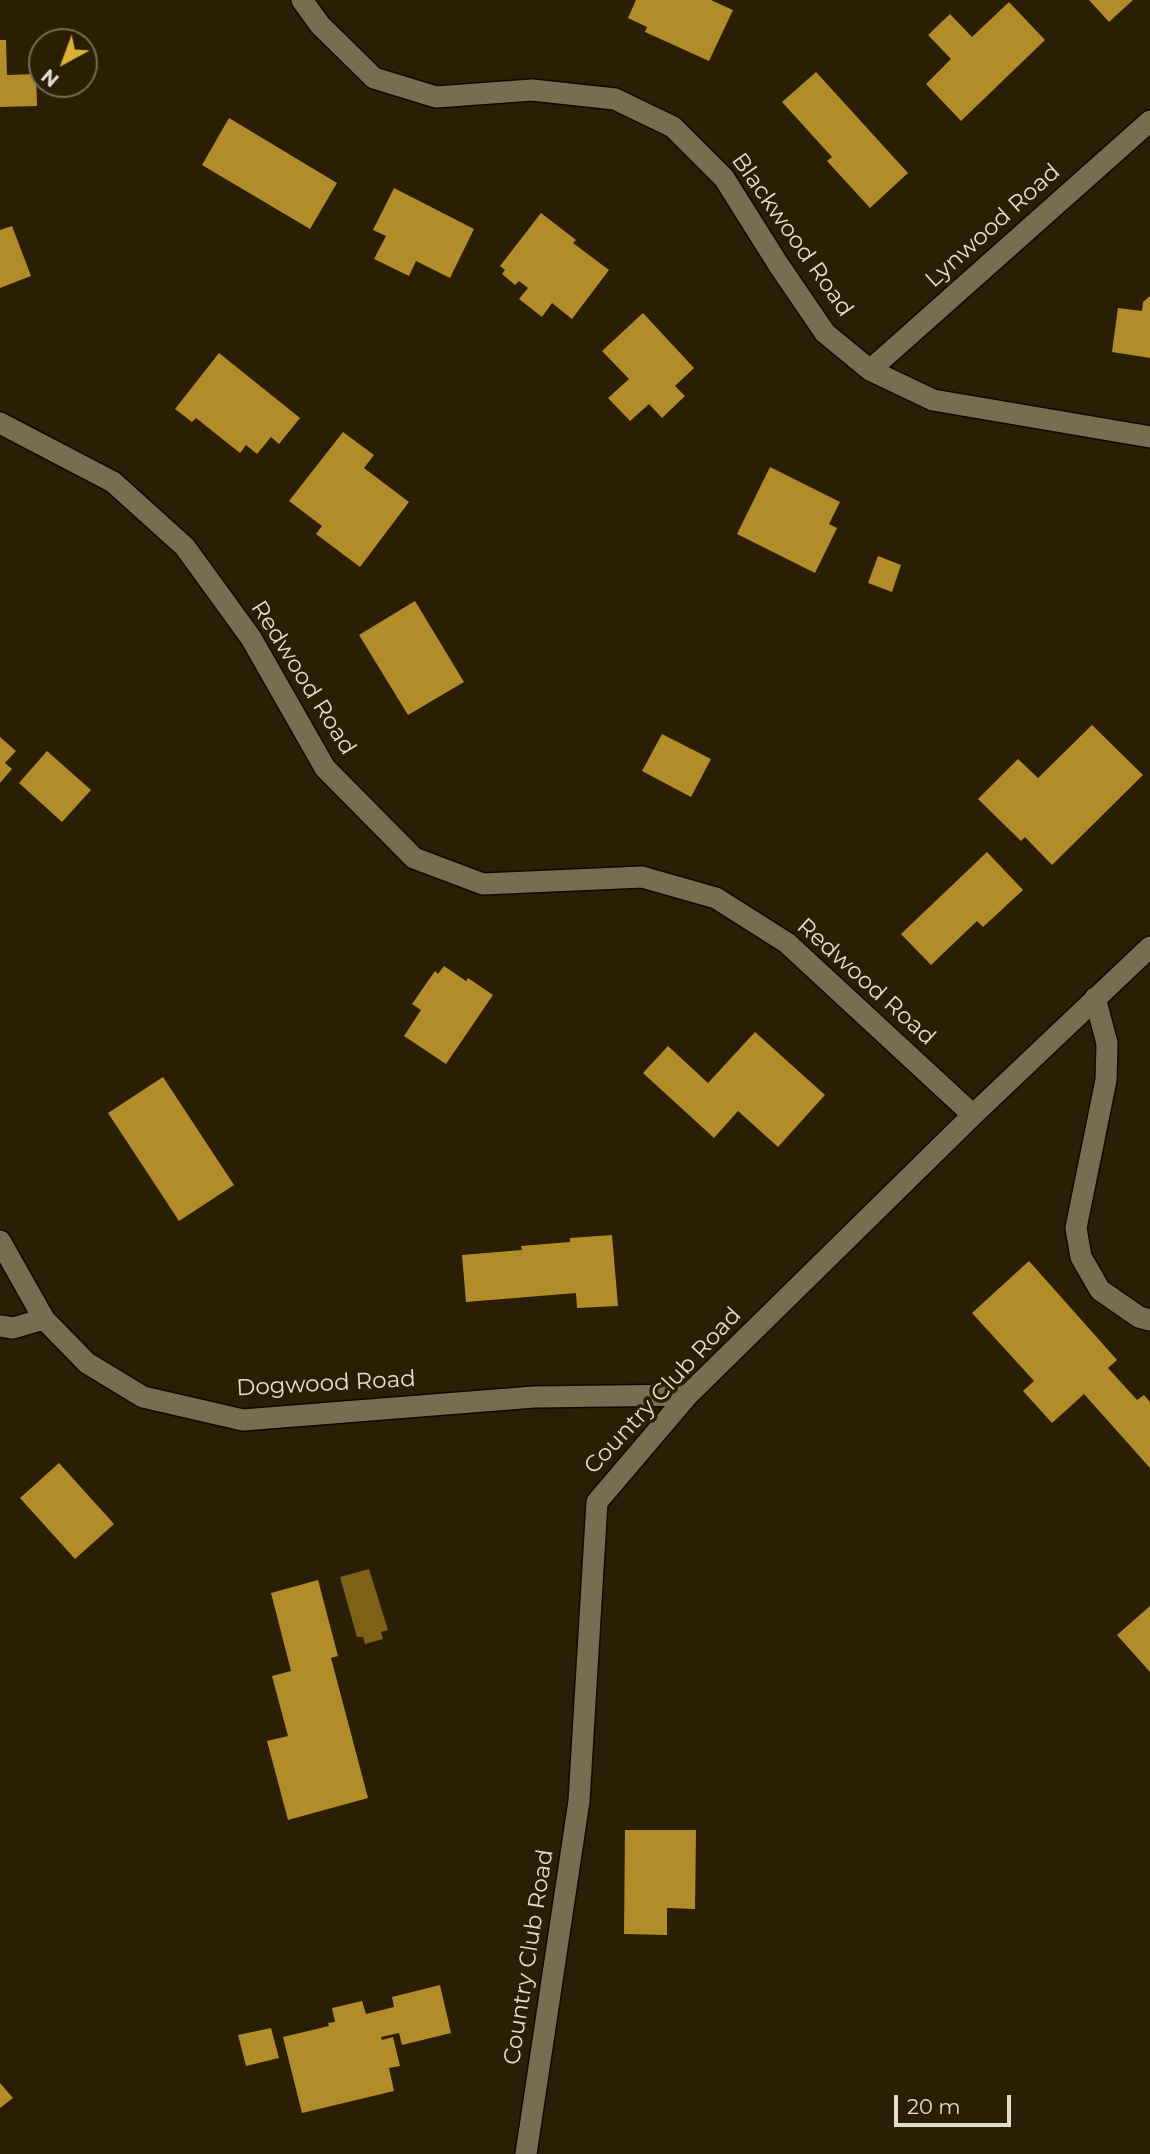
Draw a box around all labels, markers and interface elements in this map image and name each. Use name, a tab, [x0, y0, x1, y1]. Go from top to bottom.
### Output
north arrow	[28, 28, 98, 98]
text: N	[37, 64, 64, 91]
street label: Blackwood Road	[725, 148, 859, 322]
street label: Lynwood Road	[920, 158, 1066, 294]
street label: Redwood Road	[245, 596, 361, 760]
street label: Redwood Road	[791, 913, 941, 1051]
street label: Country Club Road	[579, 1302, 747, 1480]
street label: Dogwood Road	[236, 1366, 416, 1402]
street label: Country Club Road	[498, 1847, 560, 2067]
scale bar	[898, 2080, 1015, 2124]
text: 20 m	[907, 2094, 961, 2119]

